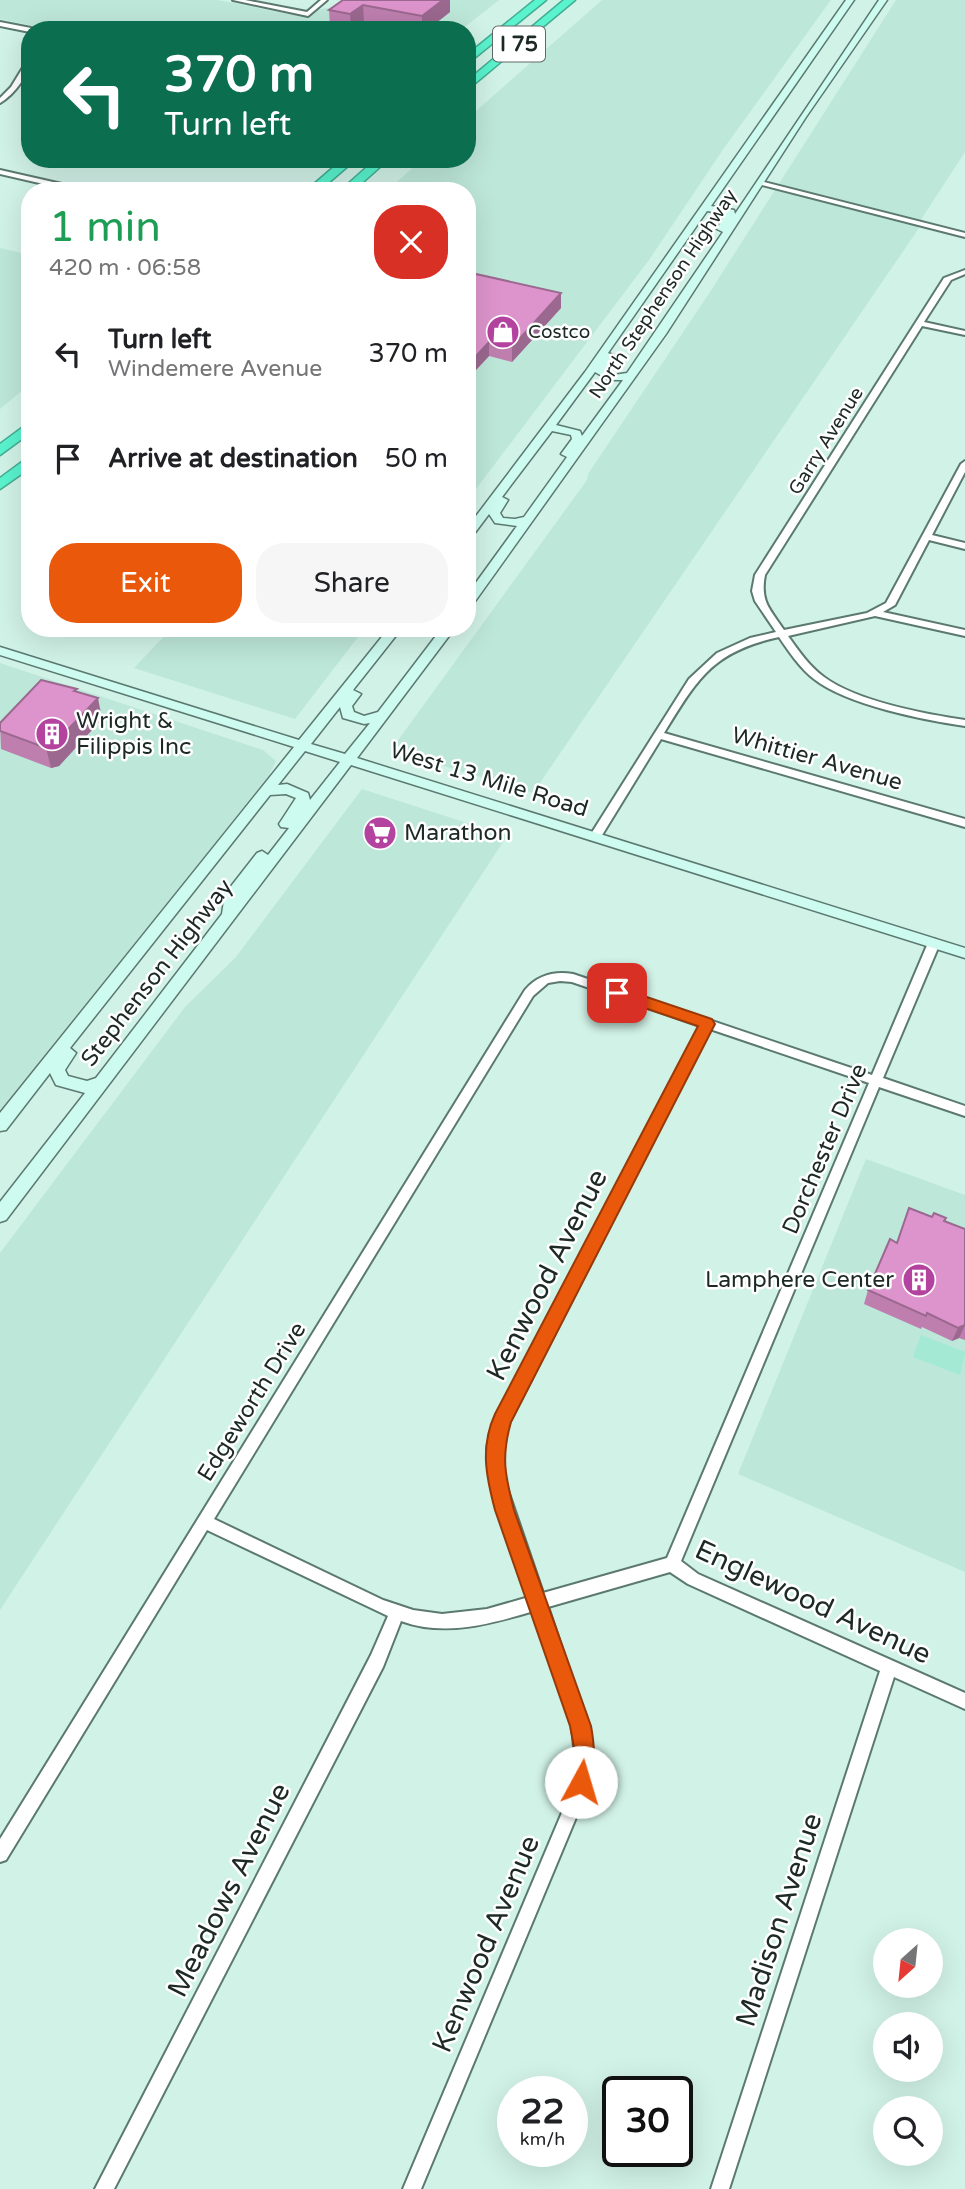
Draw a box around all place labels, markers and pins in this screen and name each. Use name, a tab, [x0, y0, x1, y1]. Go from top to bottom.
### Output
shop icon: Costco	[484, 313, 522, 351]
place label: Costco	[528, 321, 590, 343]
place label: Wright & Filippis Inc	[76, 707, 191, 761]
building icon: Wright & Filippis Inc	[33, 715, 71, 753]
supermarket icon: Marathon	[361, 814, 399, 852]
place label: Marathon	[404, 819, 511, 847]
pin	[587, 963, 647, 1023]
building icon: Lamphere Center	[900, 1261, 938, 1299]
place label: Lamphere Center	[705, 1266, 894, 1294]

